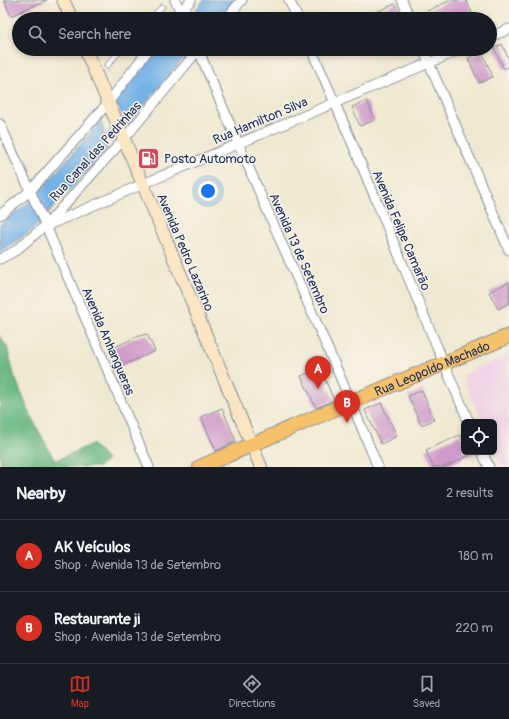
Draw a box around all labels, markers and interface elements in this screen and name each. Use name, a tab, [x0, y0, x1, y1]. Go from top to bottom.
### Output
search box	[12, 12, 497, 56]
icon: search	[26, 23, 48, 45]
text: Search here	[58, 25, 131, 44]
street label: Rua Hamilton Silva	[211, 94, 310, 148]
street label: Rua Canal das Pedrinhas	[47, 98, 145, 205]
fuel station icon: Posto Automoto	[136, 145, 162, 171]
place label: Posto Automoto	[164, 151, 256, 167]
street label: Avenida Felipe Camarão	[368, 168, 434, 293]
your location	[198, 181, 218, 201]
street label: Avenida Pedro Lazarino	[153, 191, 217, 314]
street label: Avenida 13 de Setembro	[265, 191, 333, 316]
street label: Avenida Anhangueras	[78, 285, 138, 398]
street label: Rua Leopoldo Machado	[372, 338, 492, 400]
pin: A	[305, 356, 331, 389]
pin: B	[334, 390, 360, 423]
map controls	[461, 419, 497, 455]
button: locate	[461, 419, 497, 455]
text: Nearby	[16, 483, 65, 504]
text: 2 results	[446, 485, 493, 501]
text: AK Veículos	[54, 538, 130, 557]
text: A	[25, 548, 33, 564]
text: 180 m	[458, 548, 493, 564]
text: Shop · Avenida 13 de Setembro	[54, 557, 221, 573]
text: Restaurante ji	[54, 610, 140, 629]
text: B	[25, 620, 33, 636]
text: 220 m	[455, 620, 493, 636]
text: Shop · Avenida 13 de Setembro	[54, 629, 221, 645]
tab: Map	[69, 673, 91, 710]
tab: Directions	[229, 673, 275, 710]
tab: Saved	[413, 673, 440, 710]

